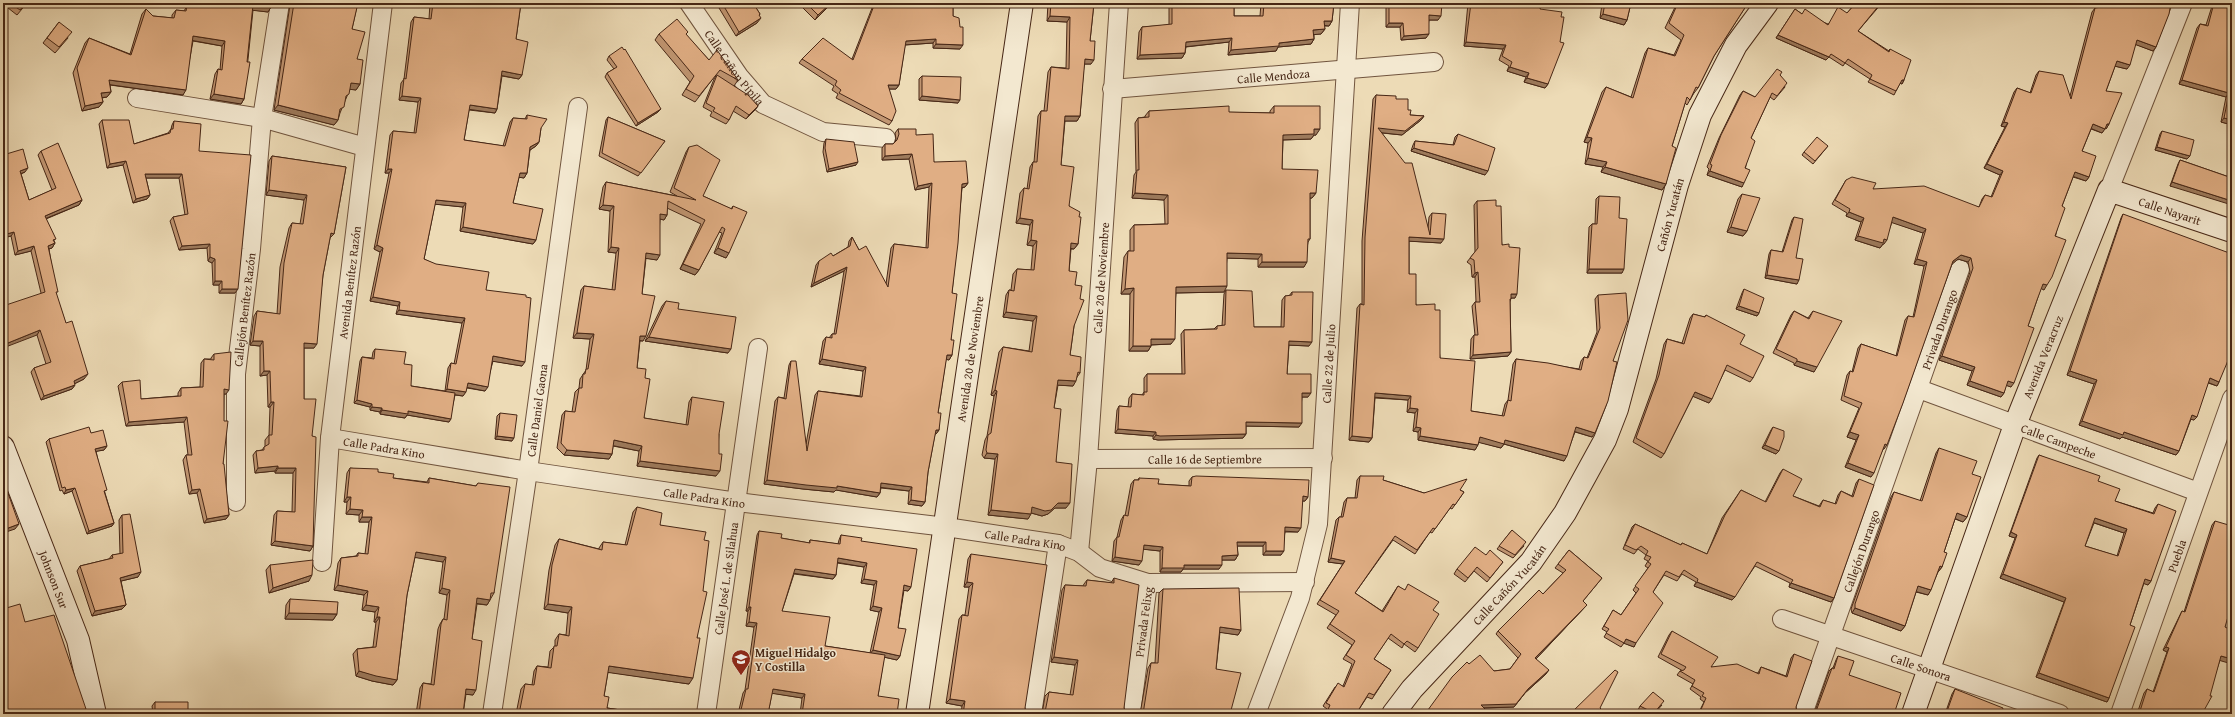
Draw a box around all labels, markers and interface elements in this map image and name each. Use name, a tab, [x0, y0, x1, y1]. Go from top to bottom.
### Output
street label: Calle Cañon Pípila	[701, 26, 769, 109]
street label: Calle Mendoza	[1236, 64, 1311, 87]
street label: Cañón Yucatán	[1651, 175, 1687, 253]
street label: Calle Nayarit	[2137, 192, 2204, 229]
street label: Calle 20 de Noviembre	[1088, 221, 1113, 334]
street label: Avenida Benítez Razón	[334, 225, 364, 340]
street label: Callejón Benítez Razón	[228, 251, 259, 367]
street label: Privada Durango	[1917, 287, 1961, 372]
street label: Avenida 20 de Noviembre	[952, 294, 987, 423]
street label: Avenida Veracruz	[2018, 313, 2067, 401]
street label: Calle 22 de Julio	[1317, 323, 1339, 404]
street label: Calle Daniel Gaona	[522, 363, 551, 458]
street label: Calle Campeche	[2019, 419, 2099, 462]
street label: Calle Padra Kino	[342, 432, 426, 462]
street label: Calle 16 de Septiembre	[1148, 450, 1262, 467]
street label: Calle Padra Kino	[662, 483, 746, 511]
street label: Callejón Durango	[1838, 507, 1883, 594]
street label: Calle José L. de Silahua	[709, 521, 742, 636]
street label: Calle Padra Kino	[984, 525, 1069, 555]
street label: Puebla	[2162, 537, 2190, 574]
street label: Calle Cañón Yucatán	[1468, 540, 1550, 628]
street label: Johnson Sur	[35, 546, 73, 611]
street label: Privada Felixg	[1130, 586, 1156, 658]
place label: Miguel Hidalgo Y Costilla	[755, 644, 837, 675]
school or university icon: Miguel Hidalgo Y Costilla	[730, 648, 752, 676]
street label: Calle Sonora	[1889, 648, 1954, 685]

